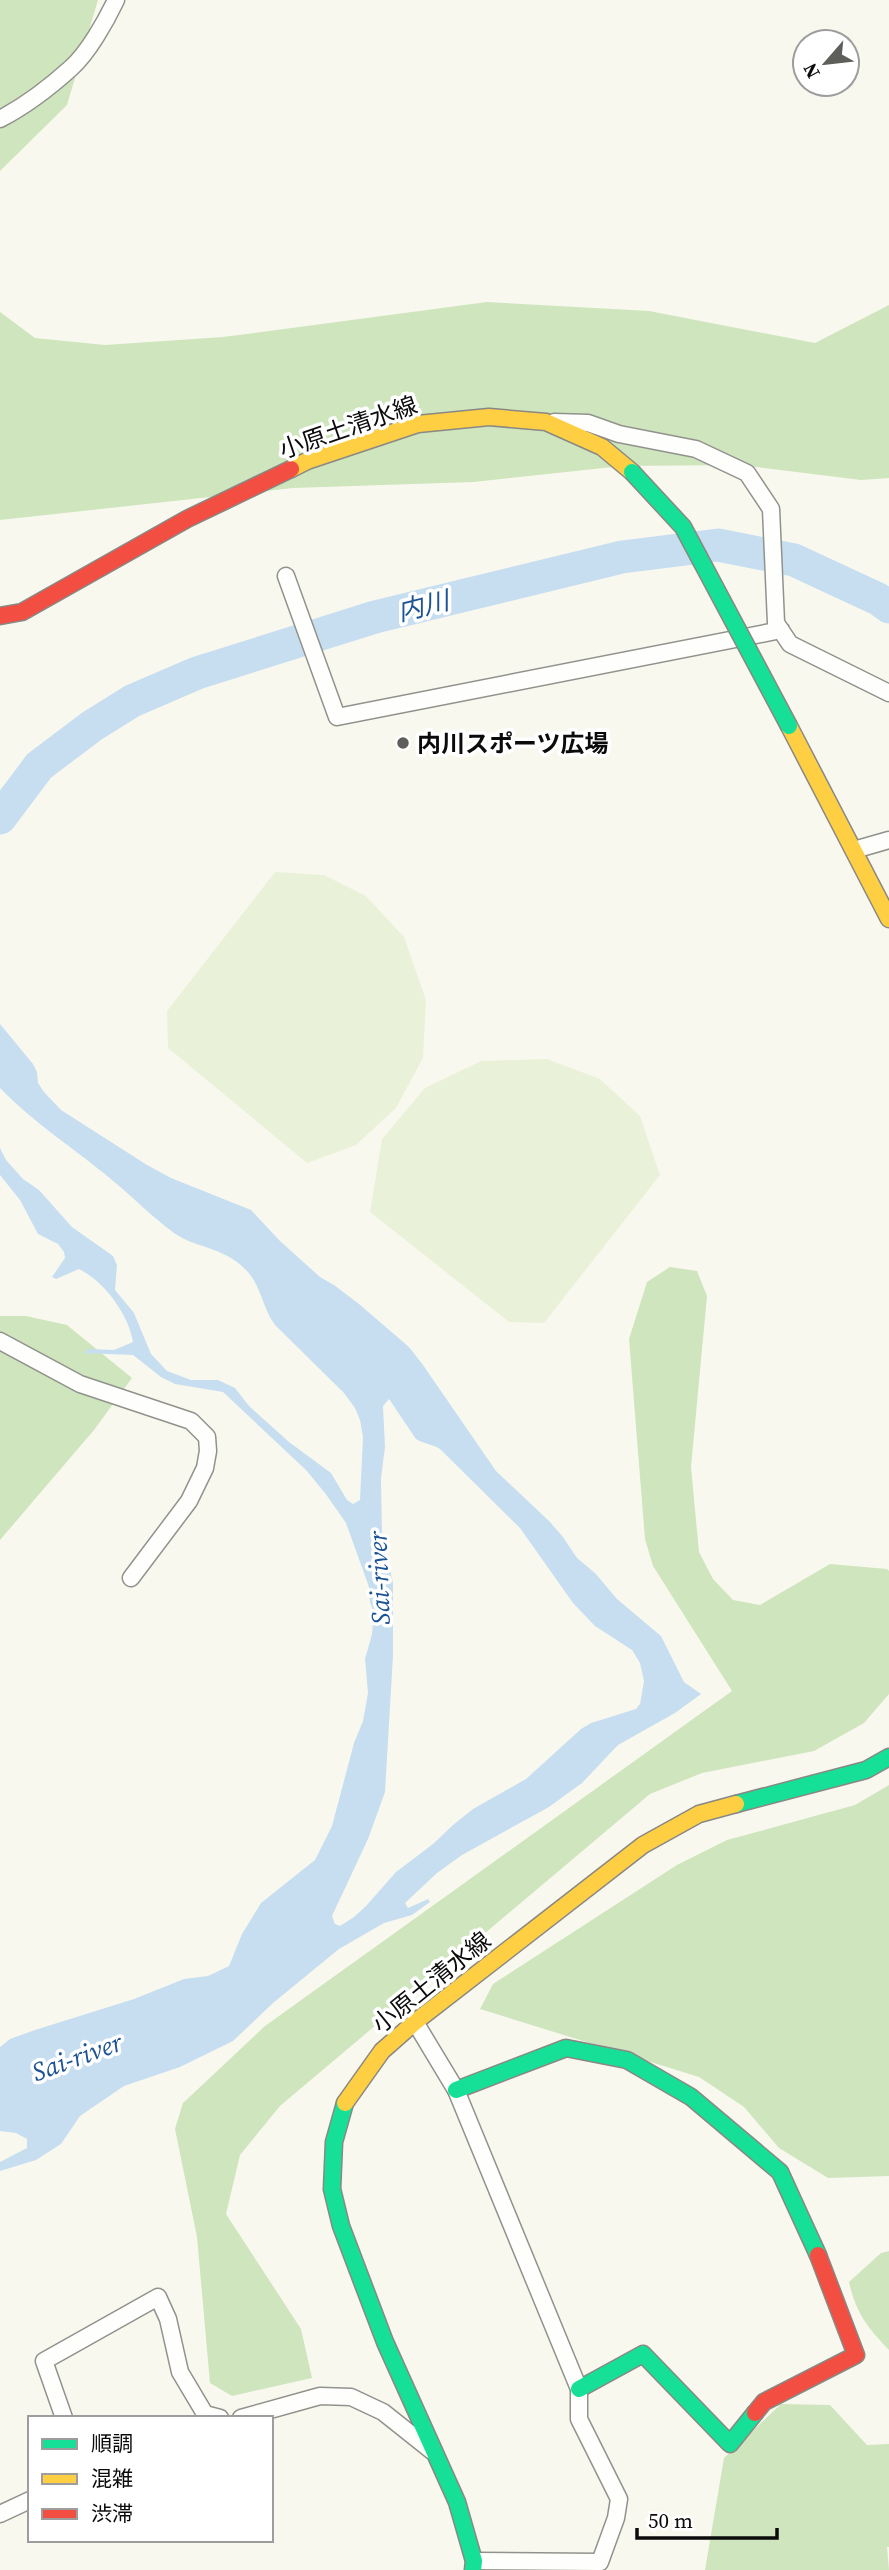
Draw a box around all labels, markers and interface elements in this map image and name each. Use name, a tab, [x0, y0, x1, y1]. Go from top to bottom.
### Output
north arrow	[791, 28, 861, 98]
text: N	[796, 59, 826, 83]
street label: 小原土清水線	[275, 388, 421, 466]
water label: 内川	[393, 582, 455, 630]
place label: 内川スポーツ広場	[417, 727, 609, 760]
marker: 内川スポーツ広場	[395, 735, 411, 751]
water label: Sai-river	[359, 1530, 399, 1626]
street label: 小原土清水線	[365, 1924, 497, 2040]
water label: Sai-river	[27, 2024, 128, 2090]
legend	[28, 2416, 273, 2542]
text: 順調	[91, 2429, 133, 2458]
text: 混雑	[91, 2464, 133, 2493]
scale bar	[637, 2496, 777, 2540]
text: 渋滞	[91, 2499, 133, 2528]
text: 50 m	[648, 2506, 693, 2535]

